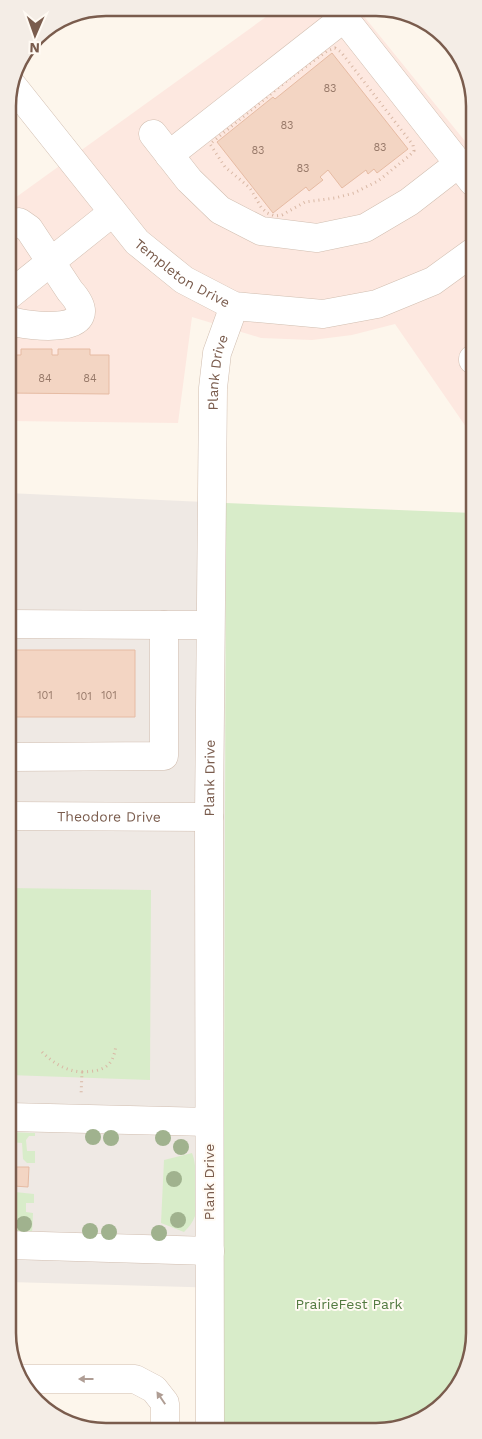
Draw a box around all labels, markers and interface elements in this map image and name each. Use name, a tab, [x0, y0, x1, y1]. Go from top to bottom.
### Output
north arrow	[10, 10, 60, 60]
text: N	[29, 40, 40, 56]
house number: 83	[324, 82, 336, 95]
house number: 83	[281, 119, 293, 132]
house number: 83	[374, 141, 386, 154]
house number: 83	[252, 144, 264, 157]
house number: 83	[297, 162, 309, 175]
street label: Templeton Drive	[131, 235, 233, 311]
street label: Plank Drive	[205, 332, 231, 410]
house number: 84	[38, 372, 52, 385]
house number: 84	[83, 372, 97, 385]
house number: 101	[37, 689, 53, 702]
house number: 101	[101, 689, 117, 702]
house number: 101	[76, 690, 92, 703]
street label: Plank Drive	[201, 740, 218, 816]
street label: Theodore Drive	[57, 808, 161, 825]
street label: Plank Drive	[201, 1144, 217, 1220]
park label: PrairieFest Park	[295, 1296, 403, 1312]
one-way arrow	[78, 1375, 94, 1383]
one-way arrow	[156, 1391, 165, 1405]

